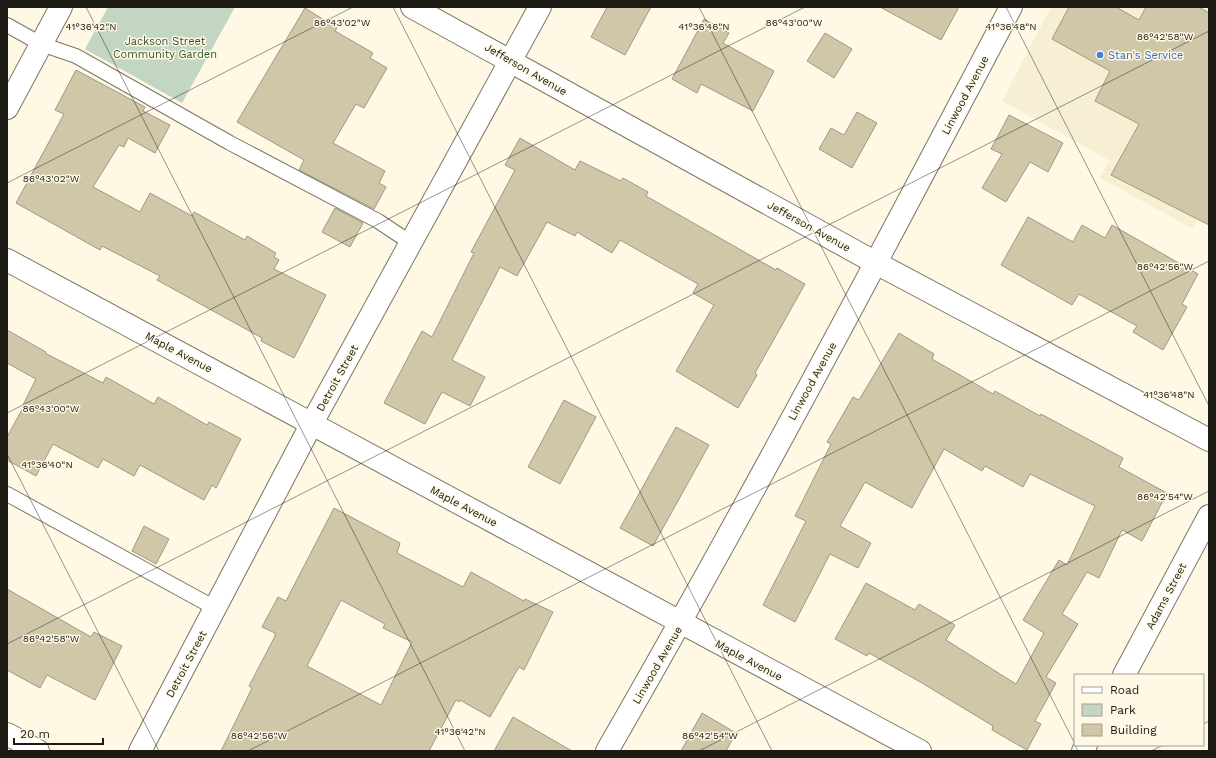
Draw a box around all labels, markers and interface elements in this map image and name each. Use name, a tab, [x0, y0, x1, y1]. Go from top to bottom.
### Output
text: 86°43'02"W	[314, 17, 371, 28]
text: 86°43'00"W	[766, 17, 823, 28]
text: 41°36'42"N	[65, 21, 117, 32]
text: 41°36'46"N	[678, 21, 730, 32]
text: 41°36'48"N	[985, 21, 1037, 32]
text: 86°42'58"W	[1137, 31, 1194, 42]
park label: Jackson Street Community Garden	[113, 35, 217, 61]
street label: Jefferson Avenue	[482, 41, 569, 98]
place label: Stan's Service	[1108, 49, 1183, 62]
marker: Stan's Service	[1095, 50, 1105, 60]
street label: Linwood Avenue	[939, 54, 992, 137]
text: 86°43'02"W	[23, 173, 80, 184]
street label: Jefferson Avenue	[765, 198, 853, 255]
text: 86°42'56"W	[1137, 261, 1194, 272]
street label: Maple Avenue	[143, 329, 215, 376]
street label: Linwood Avenue	[786, 340, 839, 423]
street label: Detroit Street	[314, 342, 361, 414]
text: 41°36'48"N	[1143, 389, 1195, 400]
text: 86°43'00"W	[23, 403, 80, 414]
text: 41°36'40"N	[21, 459, 73, 470]
street label: Maple Avenue	[428, 483, 500, 530]
text: 86°42'54"W	[1137, 491, 1193, 502]
street label: Adams Street	[1143, 560, 1190, 632]
street label: Linwood Avenue	[630, 624, 685, 706]
street label: Detroit Street	[163, 628, 210, 700]
text: 86°42'58"W	[23, 633, 80, 644]
street label: Maple Avenue	[713, 637, 785, 684]
legend	[1074, 674, 1204, 746]
text: Road	[1110, 683, 1139, 697]
text: Park	[1110, 703, 1136, 717]
scale bar	[14, 720, 103, 746]
text: Building	[1110, 723, 1157, 737]
text: 41°36'42"N	[434, 726, 486, 737]
text: 20 m	[20, 727, 50, 741]
text: 86°42'56"W	[231, 730, 288, 741]
text: 86°42'54"W	[682, 730, 738, 741]

